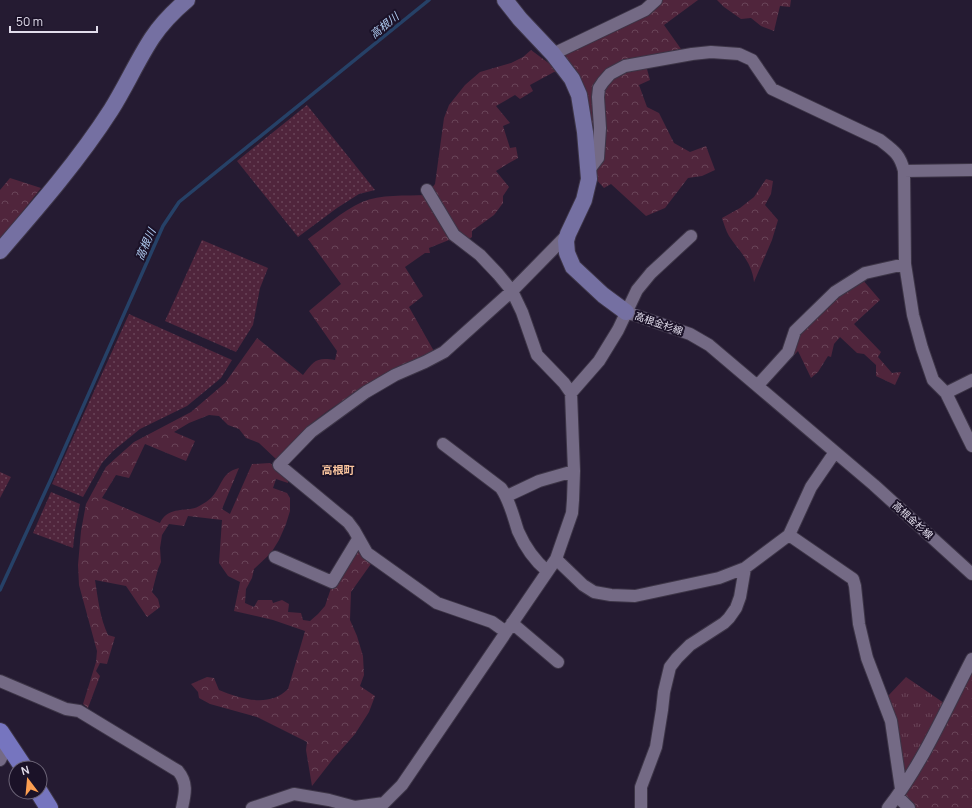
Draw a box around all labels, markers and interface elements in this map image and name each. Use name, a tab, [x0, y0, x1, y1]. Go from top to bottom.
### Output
scale bar	[10, 8, 97, 34]
water label: 高根川	[366, 8, 402, 41]
text: 50 m	[16, 13, 43, 30]
water label: 高根川	[131, 225, 159, 262]
street label: 高根金杉線	[633, 308, 685, 338]
district label: 高根町	[322, 462, 355, 477]
street label: 高根金杉線	[890, 498, 936, 542]
north arrow	[8, 760, 48, 800]
text: N	[19, 762, 31, 778]

